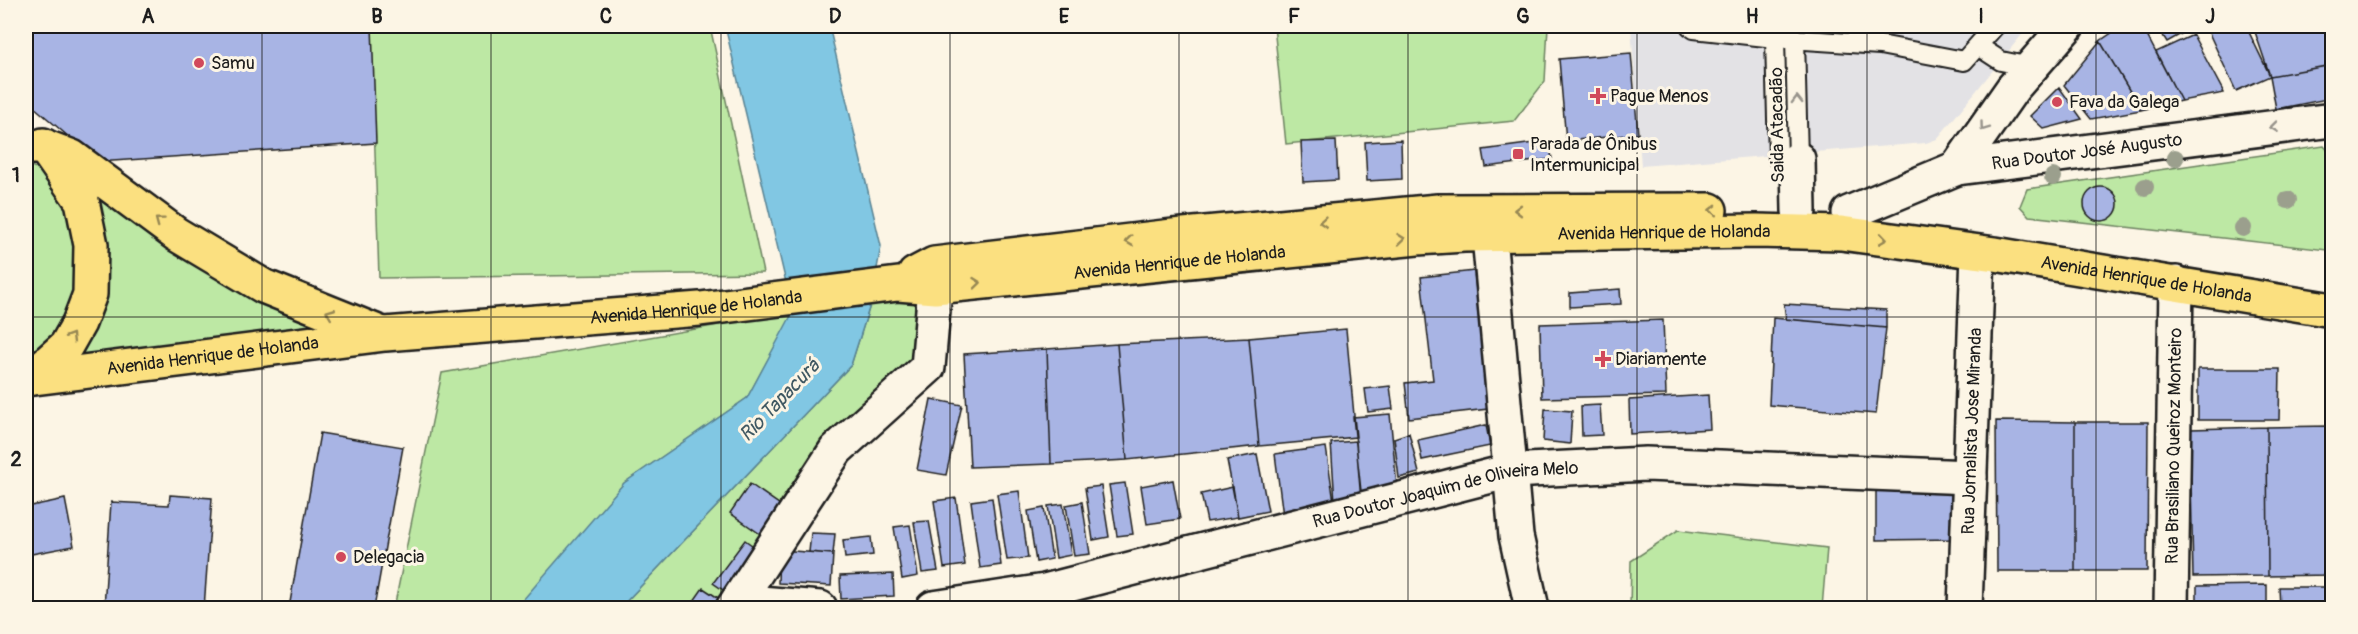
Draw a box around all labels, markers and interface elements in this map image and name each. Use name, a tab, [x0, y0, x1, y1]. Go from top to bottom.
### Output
text: A	[142, 4, 155, 29]
text: B	[371, 4, 383, 29]
text: C	[600, 4, 612, 29]
text: D	[829, 4, 842, 29]
text: E	[1059, 4, 1070, 29]
text: F	[1288, 4, 1300, 29]
text: G	[1516, 4, 1530, 29]
text: H	[1746, 4, 1759, 29]
text: I	[1978, 4, 1984, 29]
text: J	[2205, 4, 2215, 29]
place label: Samu	[211, 52, 255, 75]
marker: Samu	[192, 56, 206, 70]
street label: Saida Atacadão	[1765, 67, 1790, 183]
place label: Pague Menos	[1610, 85, 1708, 108]
marker: Pague Menos	[1591, 89, 1605, 103]
place label: Fava da Galega	[2069, 91, 2179, 114]
marker: Fava da Galega	[2050, 95, 2064, 109]
one-way arrow	[1790, 96, 1803, 105]
one-way arrow	[1981, 121, 1992, 132]
one-way arrow	[2270, 121, 2279, 133]
street label: Rua Doutor José Augusto	[1990, 128, 2184, 175]
place label: Parada de Ônibus Intermunicipal	[1530, 133, 1657, 177]
marker: Parada de Ônibus Intermunicipal	[1511, 147, 1525, 161]
text: 1	[12, 163, 20, 188]
one-way arrow	[1513, 204, 1522, 216]
one-way arrow	[1708, 204, 1717, 216]
one-way arrow	[1319, 215, 1328, 228]
one-way arrow	[155, 218, 166, 229]
street label: Avenida Henrique de Holanda	[1557, 220, 1771, 246]
one-way arrow	[1396, 233, 1406, 246]
one-way arrow	[1879, 233, 1888, 245]
one-way arrow	[1125, 234, 1134, 247]
street label: Avenida Henrique de Holanda	[1072, 240, 1287, 285]
street label: Avenida Henrique de Holanda	[2039, 251, 2253, 308]
one-way arrow	[973, 277, 982, 289]
street label: Avenida Henrique de Holanda	[589, 285, 804, 330]
one-way arrow	[325, 308, 336, 320]
street label: Rua Jornalista Jose Miranda	[1957, 327, 1987, 535]
street label: Rua Brasiliano Queiroz Monteiro	[2161, 327, 2187, 564]
street label: Avenida Henrique de Holanda	[105, 331, 320, 381]
one-way arrow	[64, 333, 76, 343]
place label: Diariamente	[1615, 348, 1707, 371]
marker: Diariamente	[1596, 352, 1610, 366]
water label: Rio Tapacurá	[734, 353, 826, 447]
text: 2	[10, 447, 22, 472]
street label: Rua Doutor Joaquim de Oliveira Melo	[1310, 456, 1579, 533]
place label: Delegacia	[353, 546, 424, 569]
marker: Delegacia	[334, 550, 348, 564]

